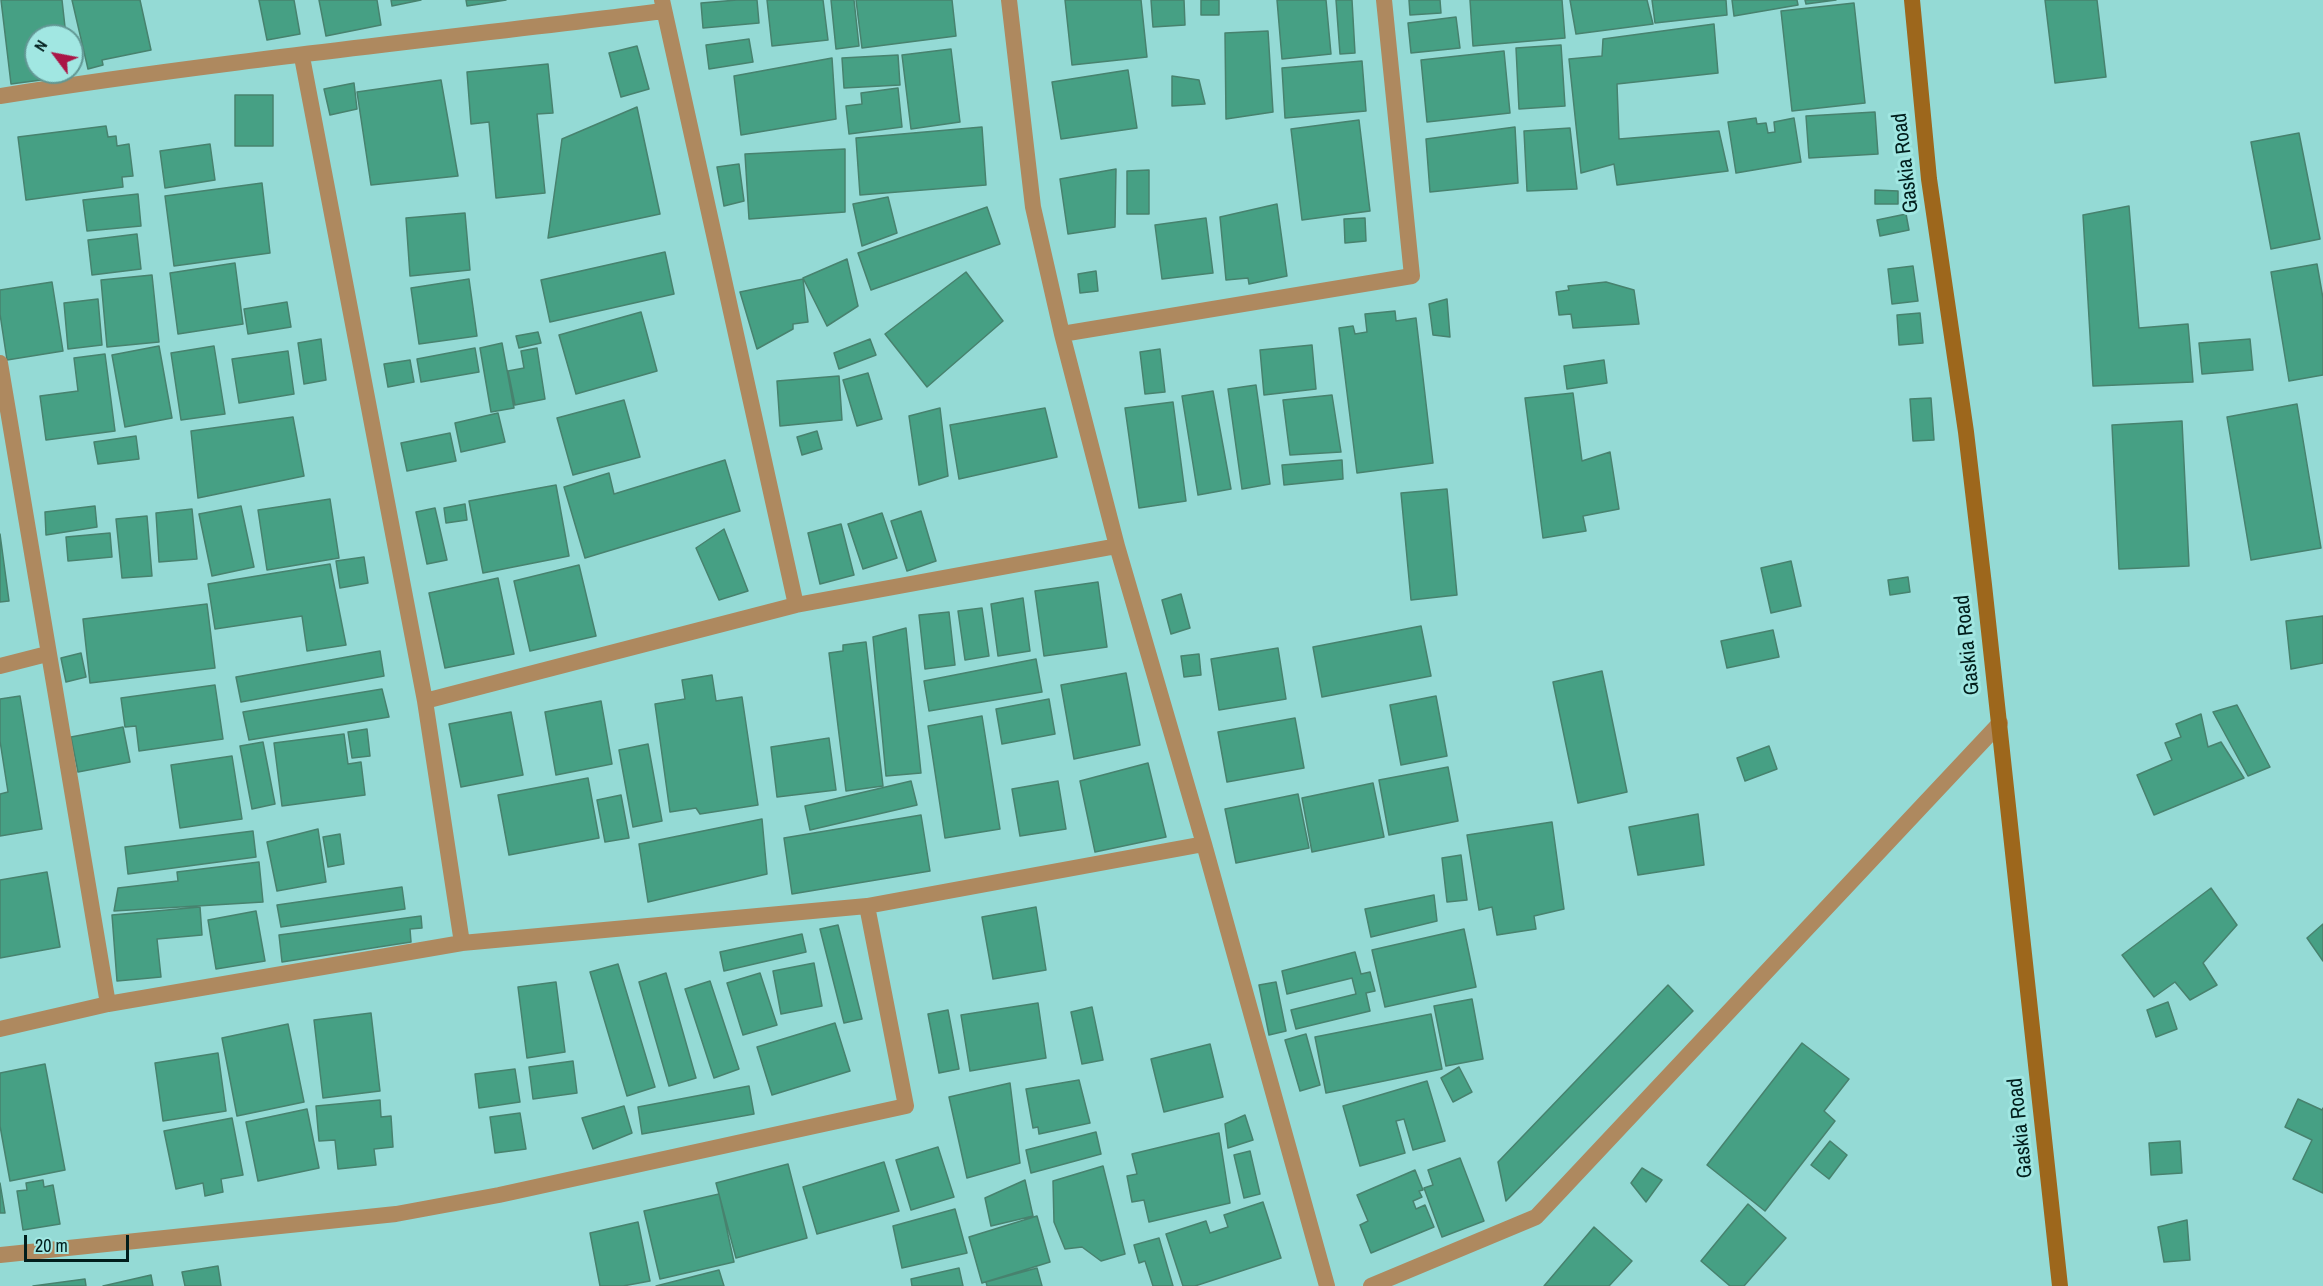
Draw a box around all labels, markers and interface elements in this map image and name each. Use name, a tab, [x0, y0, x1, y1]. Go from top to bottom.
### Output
north arrow	[24, 24, 84, 84]
text: N	[29, 36, 52, 55]
street label: Gaskia Road	[1887, 112, 1925, 214]
street label: Gaskia Road	[1950, 594, 1986, 696]
street label: Gaskia Road	[2003, 1077, 2039, 1179]
scale bar	[27, 1223, 132, 1261]
text: 20 m	[35, 1233, 68, 1258]

